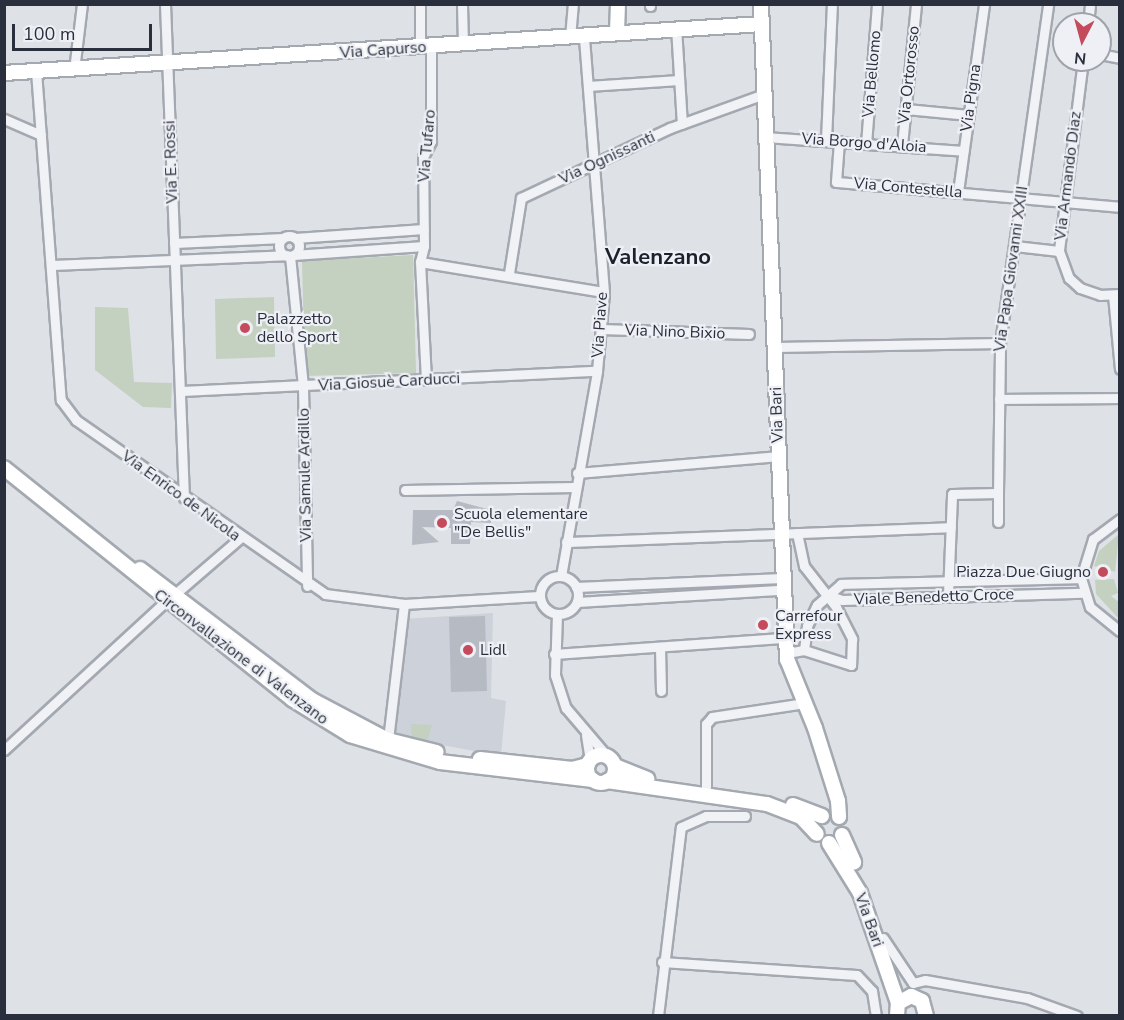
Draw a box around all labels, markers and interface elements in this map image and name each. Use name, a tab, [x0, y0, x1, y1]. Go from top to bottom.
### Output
scale bar	[15, 12, 154, 50]
north arrow	[1052, 12, 1112, 72]
text: 100 m	[23, 22, 75, 46]
street label: Via Ortorosso	[894, 25, 924, 125]
street label: Via Bellomo	[859, 30, 885, 118]
street label: Via Capurso	[339, 37, 427, 63]
text: N	[1073, 46, 1087, 69]
street label: Via Pigna	[957, 63, 985, 133]
street label: Via Tufaro	[414, 109, 440, 183]
street label: Via Armando Diaz	[1051, 110, 1085, 242]
street label: Via E. Rossi	[160, 120, 182, 204]
street label: Via Ognissanti	[556, 127, 658, 189]
street label: Via Borgo d'Aloia	[801, 129, 927, 157]
street label: Via Contestella	[853, 174, 963, 202]
street label: Via Papa Giovanni XXIII	[990, 185, 1032, 353]
district label: Valenzano	[605, 245, 711, 271]
street label: Via Piave	[588, 291, 612, 359]
place label: Palazzetto dello Sport	[257, 309, 337, 347]
marker: Palazzetto dello Sport	[238, 321, 252, 335]
street label: Via Nino Bixio	[624, 321, 726, 343]
street label: Via Giosuè Carducci	[318, 369, 460, 395]
street label: Via Bari	[766, 387, 788, 443]
street label: Via Samule Ardillo	[294, 408, 316, 542]
street label: Via Enrico de Nicola	[118, 446, 244, 546]
place label: Scuola elementare "De Bellis"	[454, 504, 588, 542]
marker: Scuola elementare "De Bellis"	[435, 516, 449, 530]
place label: Piazza Due Giugno	[956, 562, 1091, 582]
marker: Piazza Due Giugno	[1096, 565, 1110, 579]
street label: Circonvallazione di Valenzano	[150, 585, 332, 729]
street label: Viale Benedetto Croce	[854, 585, 1014, 609]
place label: Carrefour Express	[775, 606, 843, 644]
marker: Carrefour Express	[756, 618, 770, 632]
place label: Lidl	[480, 640, 506, 660]
marker: Lidl	[461, 643, 475, 657]
street label: Via Bari	[850, 890, 888, 950]

